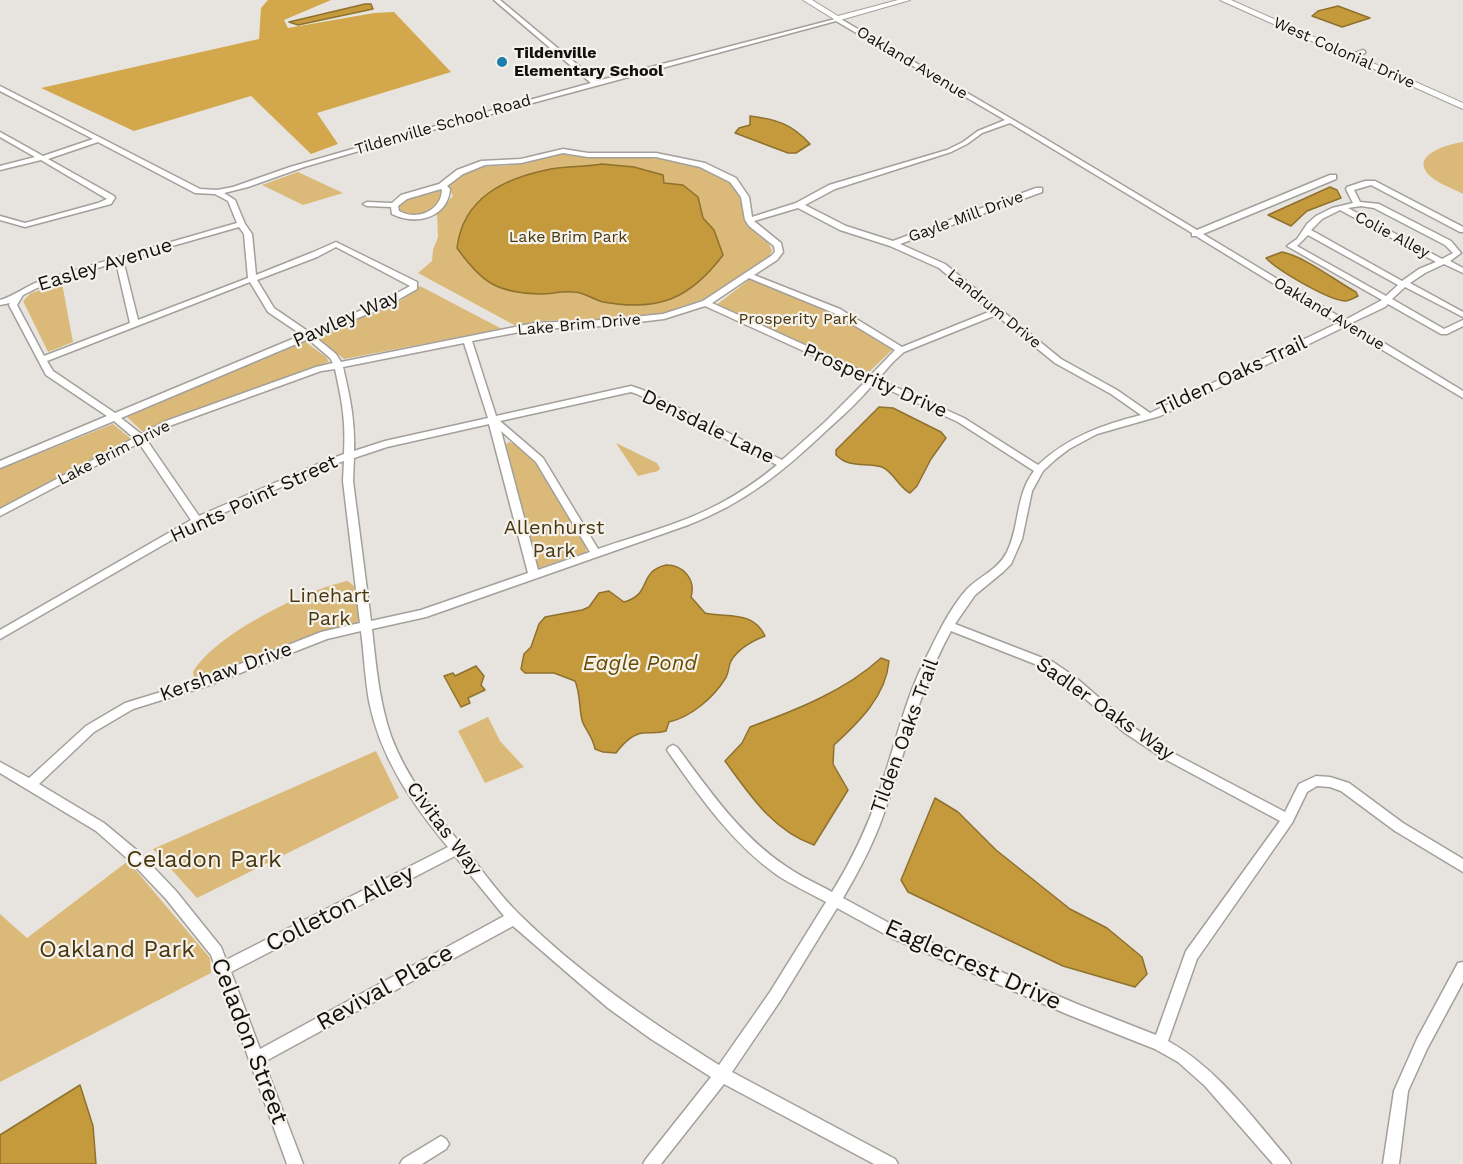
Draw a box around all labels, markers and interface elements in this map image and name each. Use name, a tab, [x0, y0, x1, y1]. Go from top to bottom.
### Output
street label: West Colonial Drive	[1270, 13, 1418, 93]
street label: Oakland Avenue	[853, 22, 971, 104]
place label: Tildenville Elementary School	[514, 43, 663, 81]
marker: Tildenville Elementary School	[495, 55, 509, 69]
street label: Tildenville School Road	[353, 91, 533, 159]
street label: Gayle Mill Drive	[906, 187, 1026, 247]
street label: Colie Alley	[1351, 207, 1433, 263]
park label: Lake Brim Park	[509, 227, 627, 247]
street label: Easley Avenue	[35, 233, 175, 297]
street label: Landrum Drive	[943, 265, 1045, 353]
street label: Oakland Avenue	[1270, 273, 1388, 355]
street label: Pawley Way	[289, 285, 403, 353]
park label: Prosperity Park	[739, 309, 857, 329]
street label: Lake Brim Drive	[516, 310, 642, 340]
street label: Tilden Oaks Trail	[1153, 331, 1311, 421]
street label: Prosperity Drive	[799, 338, 951, 424]
street label: Densdale Lane	[638, 385, 778, 469]
street label: Lake Brim Drive	[54, 416, 174, 490]
street label: Hunts Point Street	[167, 450, 341, 548]
park label: Allenhurst Park	[504, 516, 604, 563]
park label: Linehart Park	[289, 584, 369, 631]
street label: Kershaw Drive	[157, 637, 295, 707]
water label: Eagle Pond	[583, 651, 697, 677]
street label: Sadler Oaks Way	[1031, 652, 1179, 766]
street label: Tilden Oaks Trail	[866, 656, 944, 816]
street label: Civitas Way	[401, 777, 487, 881]
park label: Celadon Park	[126, 846, 282, 874]
street label: Colleton Alley	[261, 859, 419, 959]
street label: Eaglecrest Drive	[880, 913, 1066, 1017]
park label: Oakland Park	[39, 936, 195, 964]
street label: Revival Place	[312, 939, 458, 1037]
street label: Celadon Street	[204, 954, 294, 1128]

